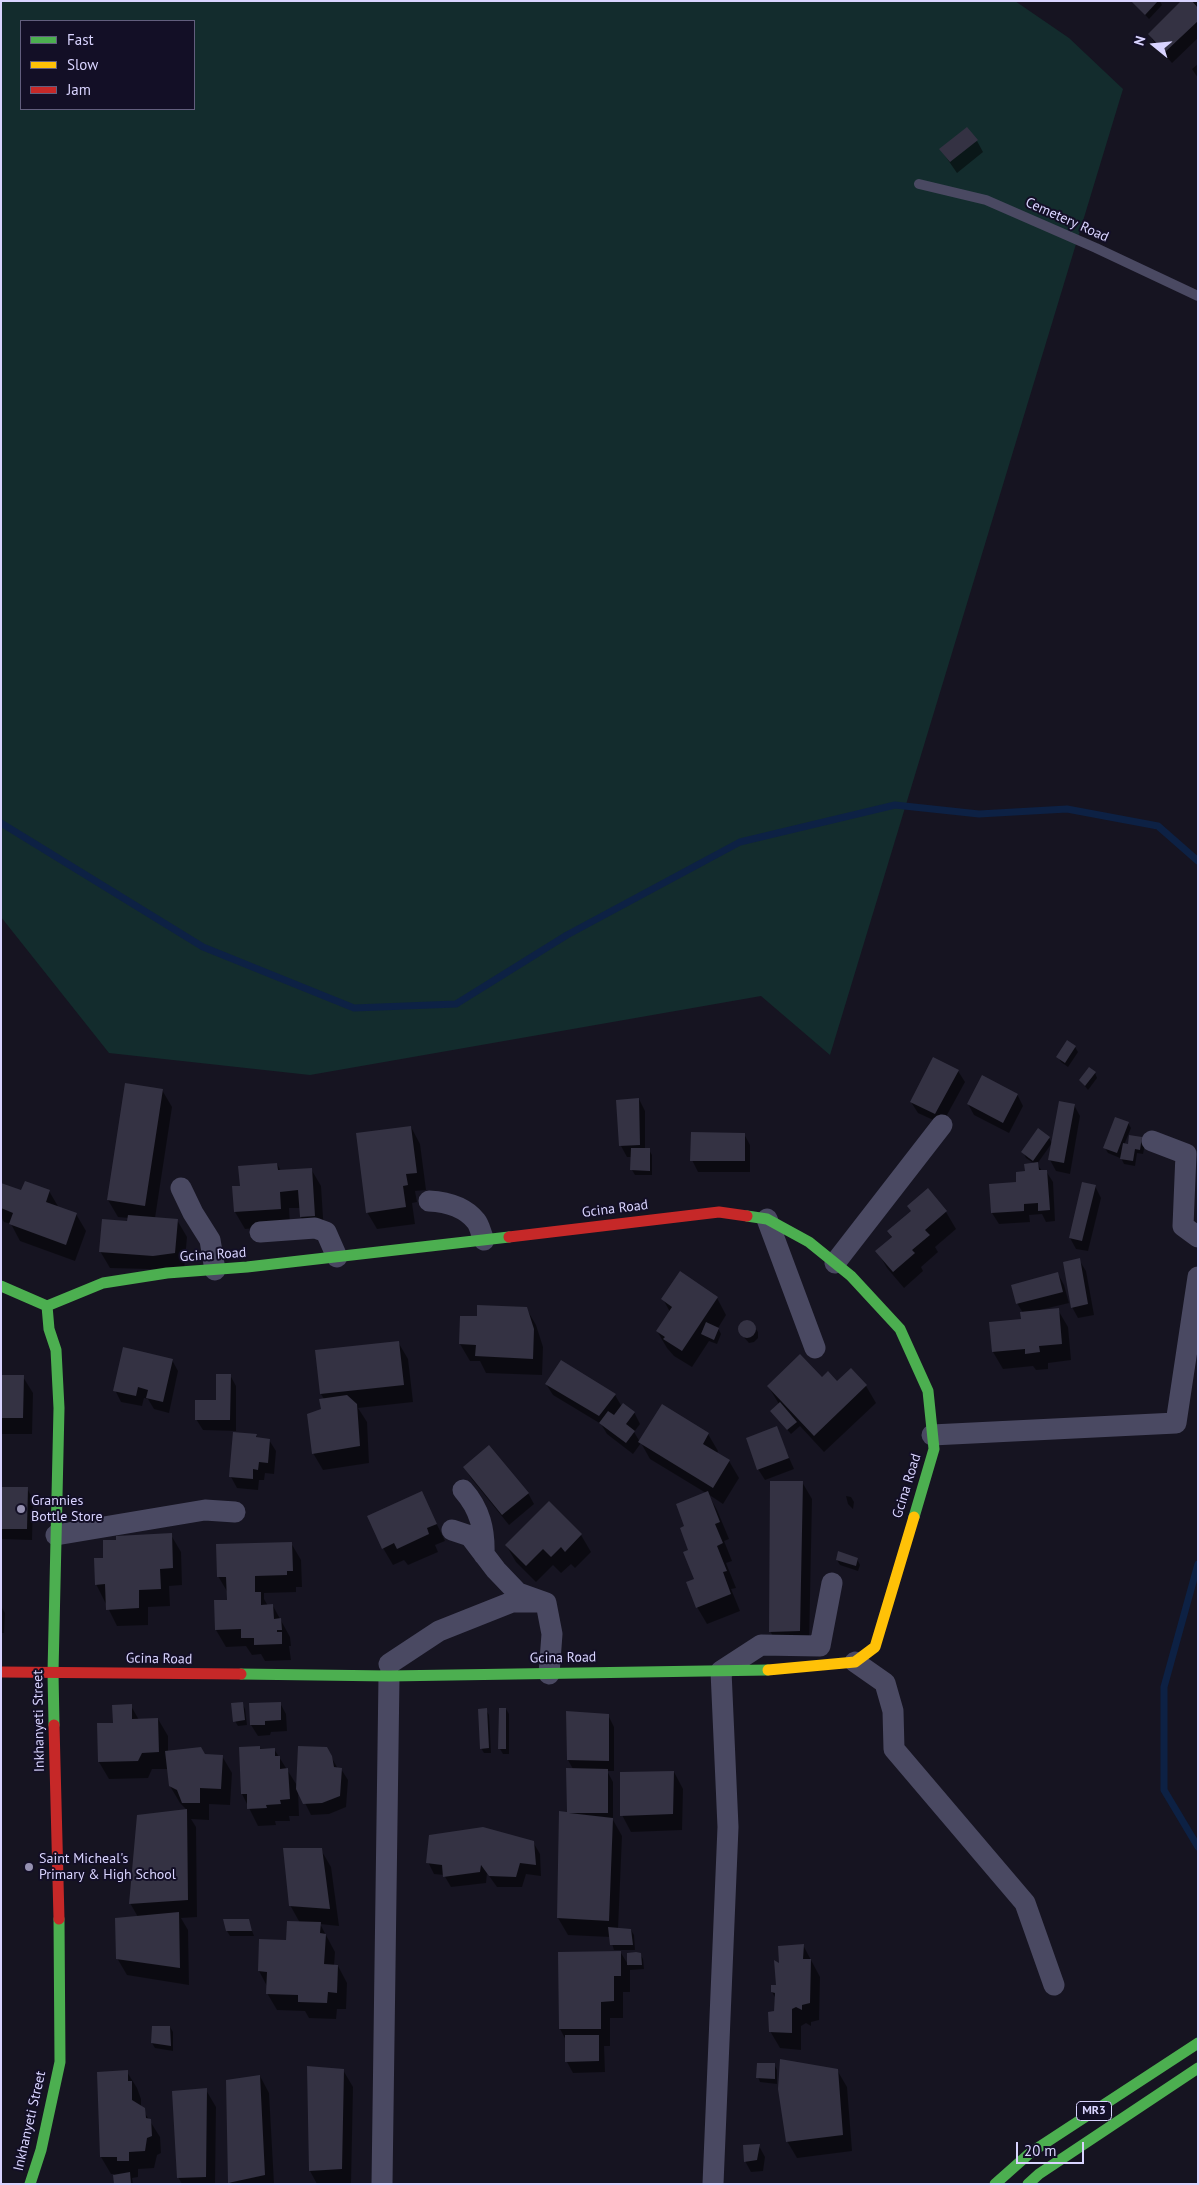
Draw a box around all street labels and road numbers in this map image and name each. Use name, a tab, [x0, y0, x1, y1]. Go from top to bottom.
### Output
street label: Cemetery Road	[1023, 194, 1111, 246]
street label: Gcina Road	[581, 1197, 649, 1221]
street label: Gcina Road	[179, 1244, 247, 1266]
street label: Gcina Road	[889, 1452, 925, 1520]
street label: Gcina Road	[530, 1649, 596, 1667]
street label: Gcina Road	[126, 1650, 192, 1668]
street label: Inkhanyeti Street	[30, 1670, 48, 1772]
street label: Inkhanyeti Street	[10, 2069, 50, 2173]
road number: MR3	[1076, 2102, 1112, 2120]

